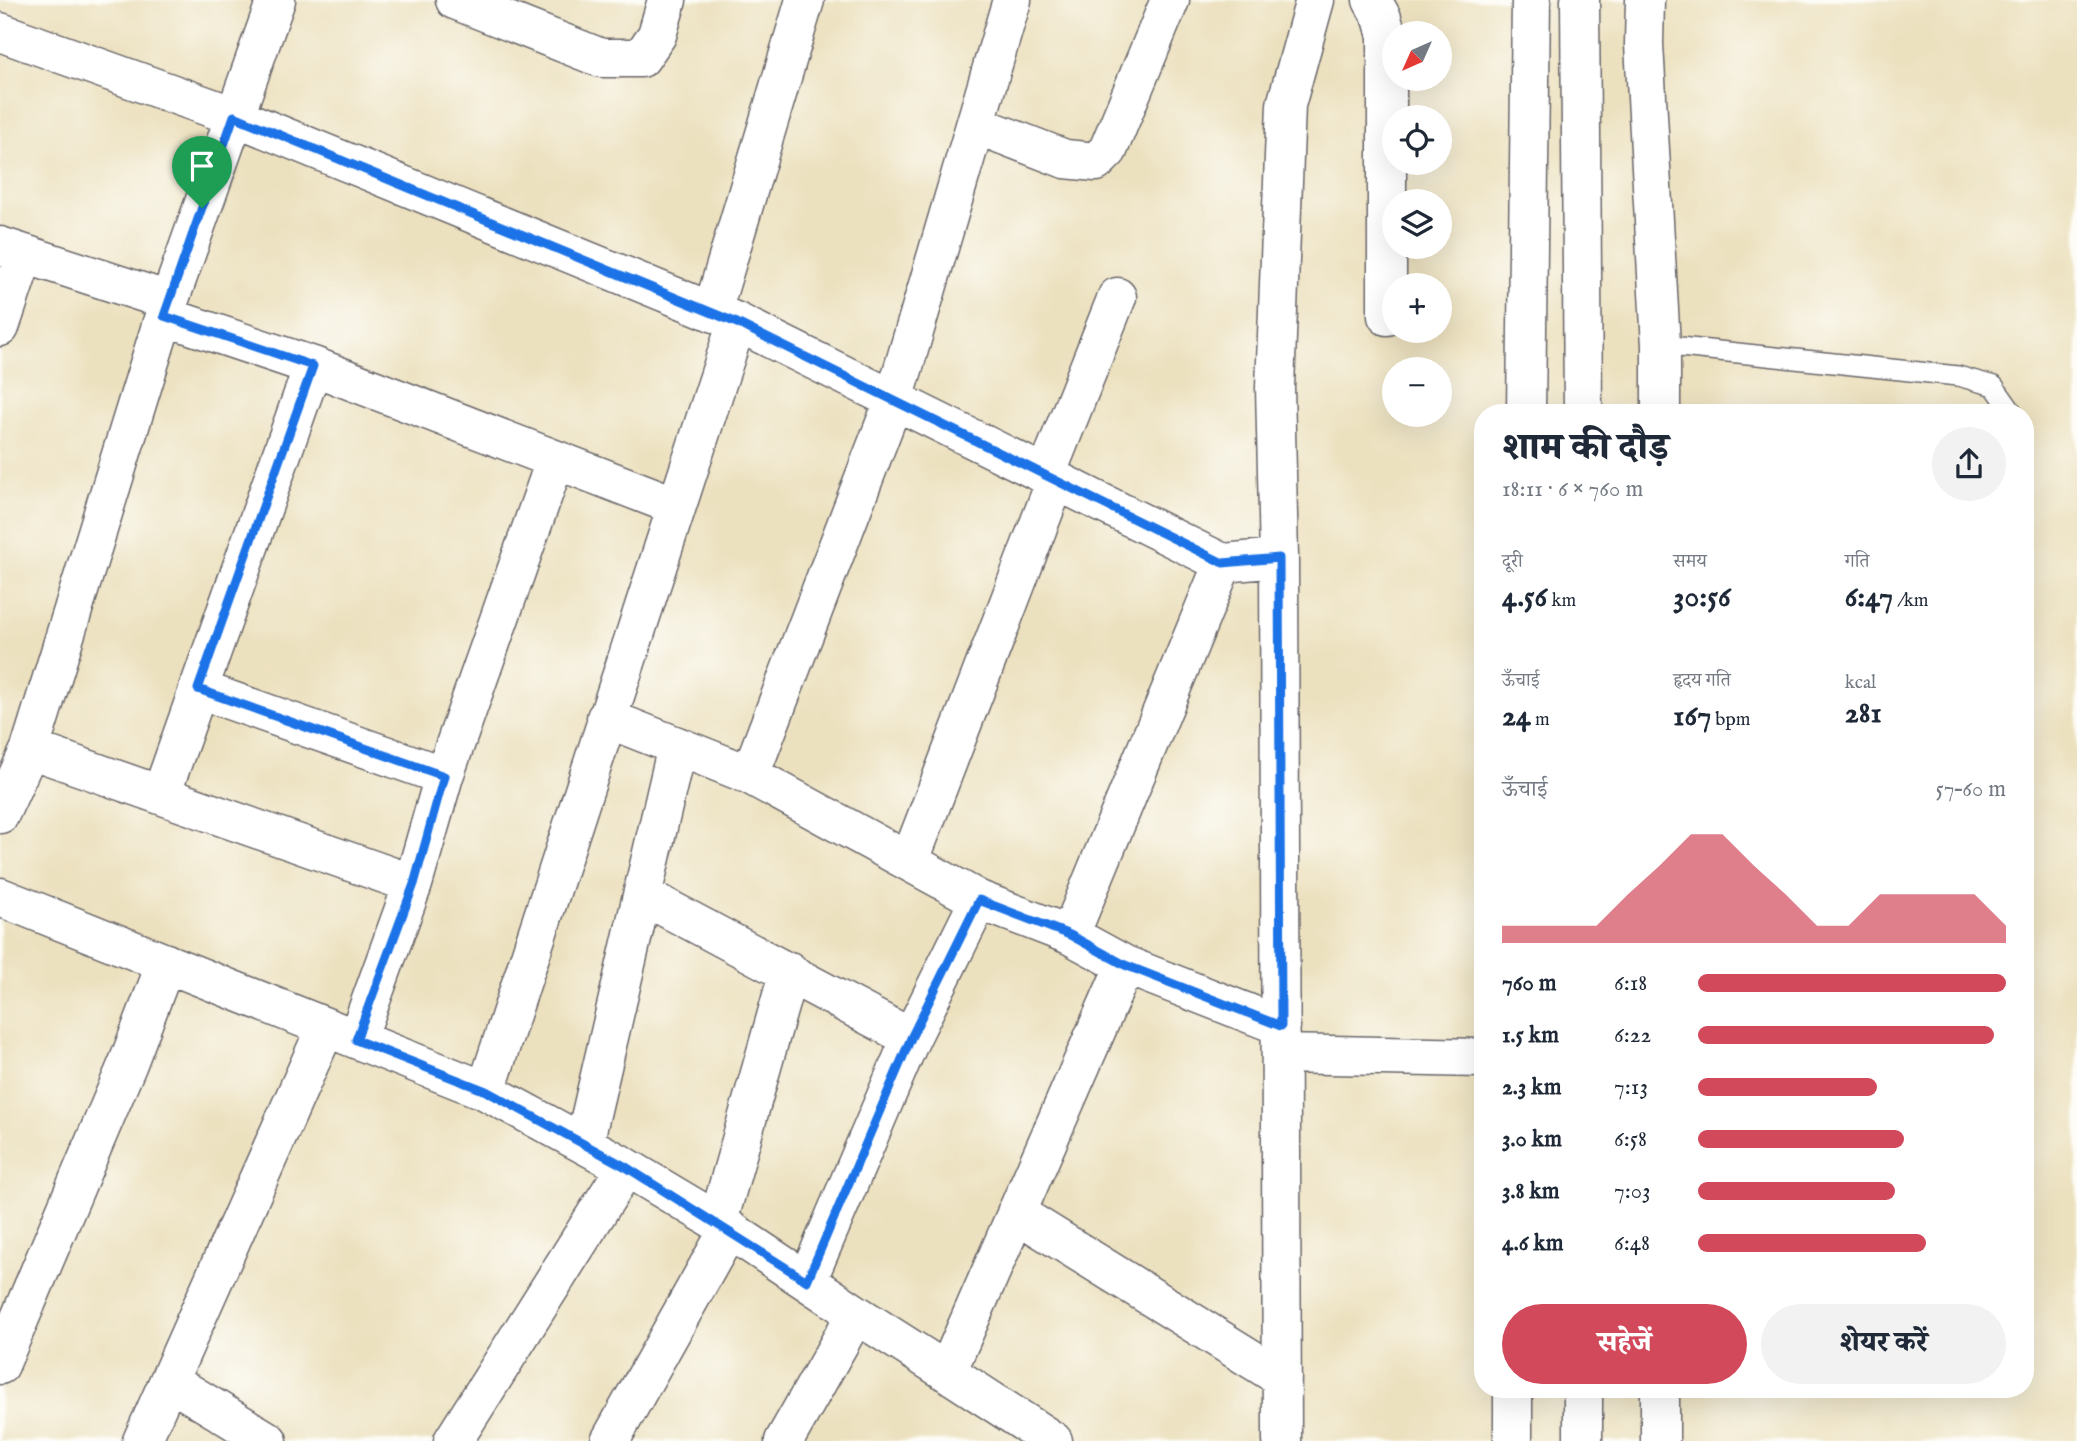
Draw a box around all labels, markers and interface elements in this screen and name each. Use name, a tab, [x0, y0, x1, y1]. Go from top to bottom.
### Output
north arrow	[1382, 21, 1452, 91]
map controls	[1382, 21, 1452, 427]
button: locate	[1382, 105, 1452, 175]
pin	[172, 136, 232, 208]
icon: arrive	[183, 147, 221, 185]
button: layers	[1382, 189, 1452, 259]
button: +	[1382, 273, 1452, 343]
button: −	[1382, 357, 1452, 427]
text: शाम की दौड़	[1502, 425, 1669, 473]
button: share	[1932, 427, 2006, 501]
text: 18:11 · 6 × 760 m	[1502, 475, 1643, 504]
text: दूरी	[1502, 550, 1523, 574]
text: समय	[1673, 550, 1707, 574]
text: गति	[1845, 550, 1870, 574]
text: 4.56	[1502, 579, 1547, 617]
text: 30:56	[1673, 579, 1731, 617]
text: 6:47	[1845, 579, 1893, 617]
text: km	[1547, 589, 1576, 613]
text: /km	[1893, 589, 1929, 613]
text: ऊँचाई	[1502, 669, 1539, 693]
text: हृदय गति	[1673, 669, 1731, 693]
text: kcal	[1845, 671, 1876, 695]
text: 281	[1845, 695, 1882, 733]
text: 24	[1502, 698, 1531, 736]
text: 167	[1673, 698, 1711, 736]
text: m	[1531, 708, 1550, 732]
text: bpm	[1711, 708, 1750, 732]
text: ऊँचाई	[1502, 775, 1547, 804]
text: 57–60 m	[1935, 775, 2006, 804]
text: 760 m	[1502, 969, 1557, 998]
text: 6:18	[1614, 969, 1647, 998]
text: 1.5 km	[1502, 1021, 1559, 1050]
text: 6:22	[1614, 1021, 1651, 1050]
text: 2.3 km	[1502, 1073, 1561, 1102]
text: 7:13	[1614, 1073, 1648, 1102]
text: 3.0 km	[1502, 1125, 1562, 1154]
text: 6:58	[1614, 1125, 1647, 1154]
text: 3.8 km	[1502, 1177, 1560, 1206]
text: 7:03	[1614, 1177, 1651, 1206]
text: 4.6 km	[1502, 1229, 1564, 1258]
text: 6:48	[1614, 1229, 1650, 1258]
button: सहेजें	[1502, 1304, 1747, 1384]
button: शेयर करें	[1761, 1304, 2006, 1384]

